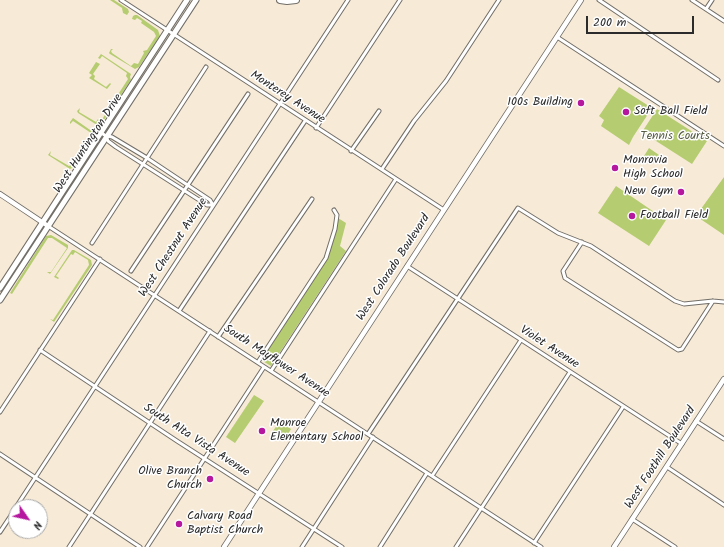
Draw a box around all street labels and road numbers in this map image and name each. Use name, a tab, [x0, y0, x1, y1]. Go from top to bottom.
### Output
street label: Monterey Avenue	[247, 68, 327, 128]
street label: West Huntington Drive	[52, 92, 126, 196]
street label: West Chestnut Avenue	[137, 196, 211, 300]
street label: West Colorado Boulevard	[354, 212, 434, 324]
street label: South Mayflower Avenue	[220, 322, 332, 402]
street label: Violet Avenue	[517, 323, 581, 373]
street label: South Alta Vista Avenue	[140, 401, 252, 481]
street label: West Foothill Boulevard	[623, 404, 699, 512]

